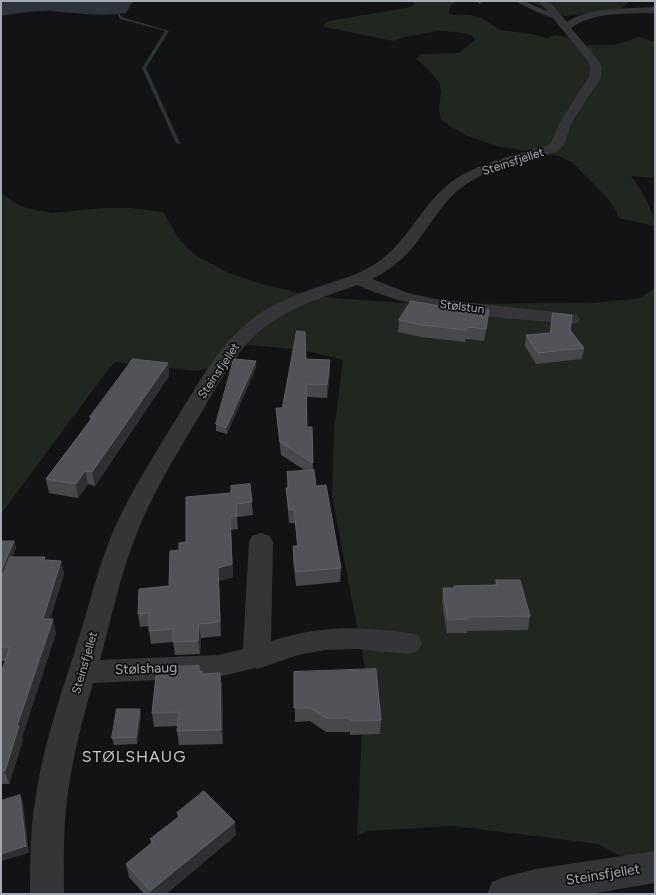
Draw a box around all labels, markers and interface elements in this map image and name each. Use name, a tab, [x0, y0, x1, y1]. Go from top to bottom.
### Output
street label: Steinsfjellet	[480, 145, 546, 179]
street label: Stølstun	[439, 297, 485, 317]
street label: Steinsfjellet	[195, 340, 243, 402]
street label: Steinsfjellet	[69, 630, 101, 696]
street label: Stølshaug	[114, 660, 178, 678]
district label: STØLSHAUG	[82, 747, 186, 767]
street label: Steinsfjellet	[565, 861, 641, 889]

